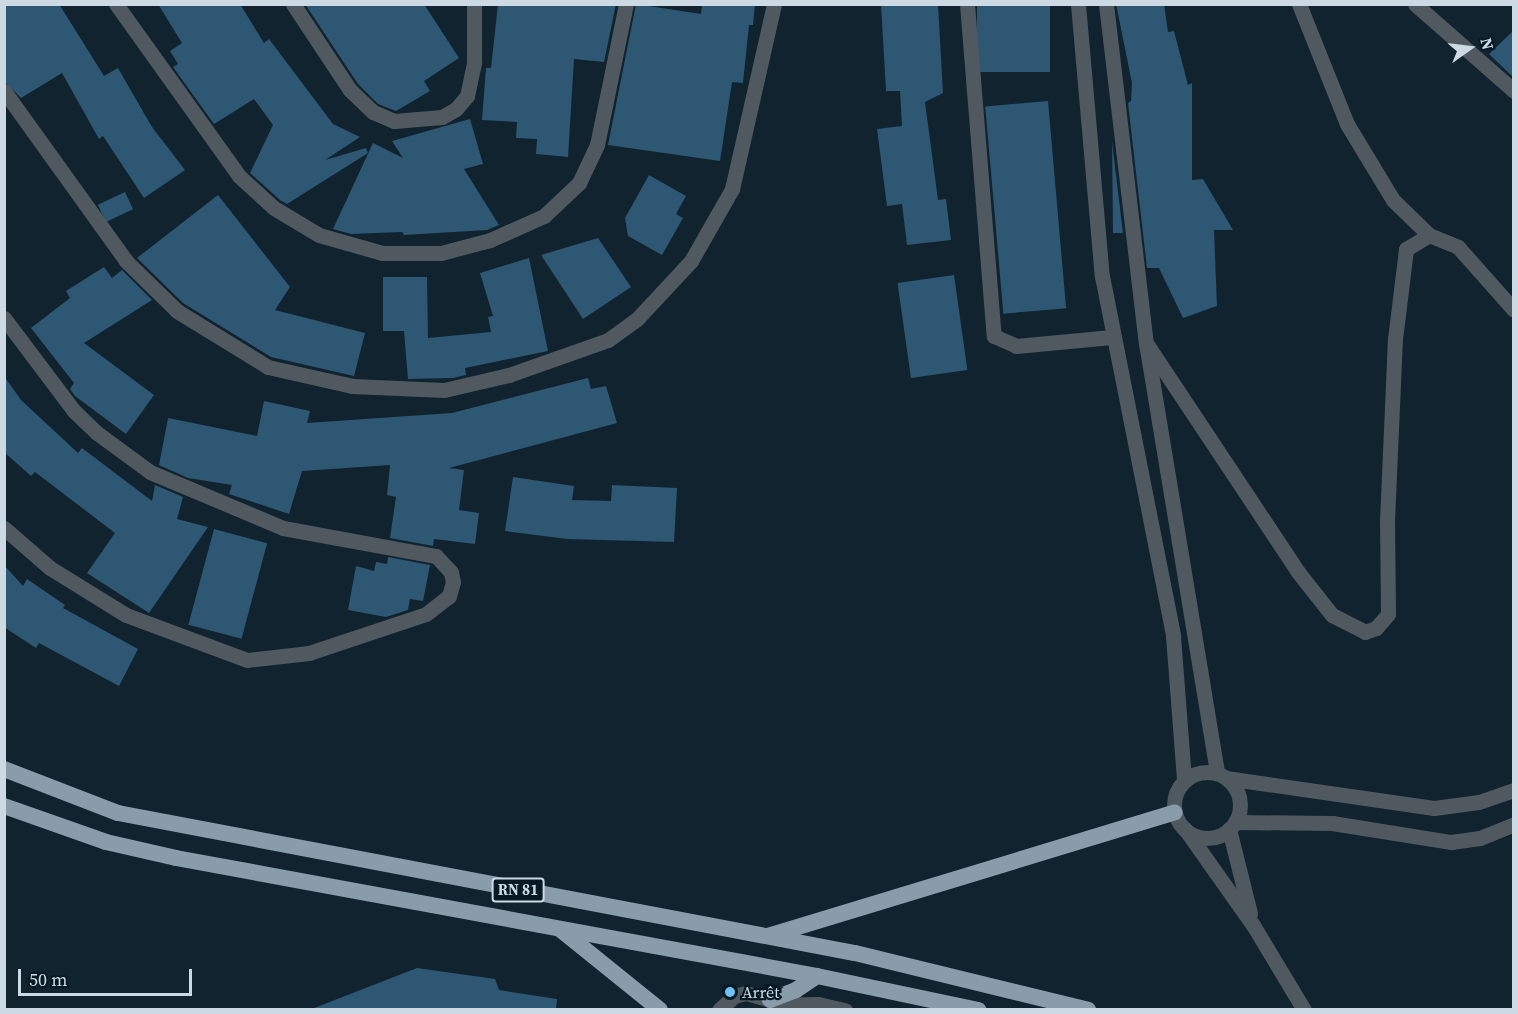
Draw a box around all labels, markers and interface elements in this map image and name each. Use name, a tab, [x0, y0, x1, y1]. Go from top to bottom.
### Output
north arrow	[1440, 18, 1500, 78]
text: N	[1475, 35, 1500, 52]
road number: RN 81	[491, 878, 545, 902]
scale bar	[21, 957, 195, 995]
text: 50 m	[29, 967, 67, 992]
place label: Arrêt	[742, 982, 779, 1002]
marker: Arrêt	[723, 985, 737, 999]

